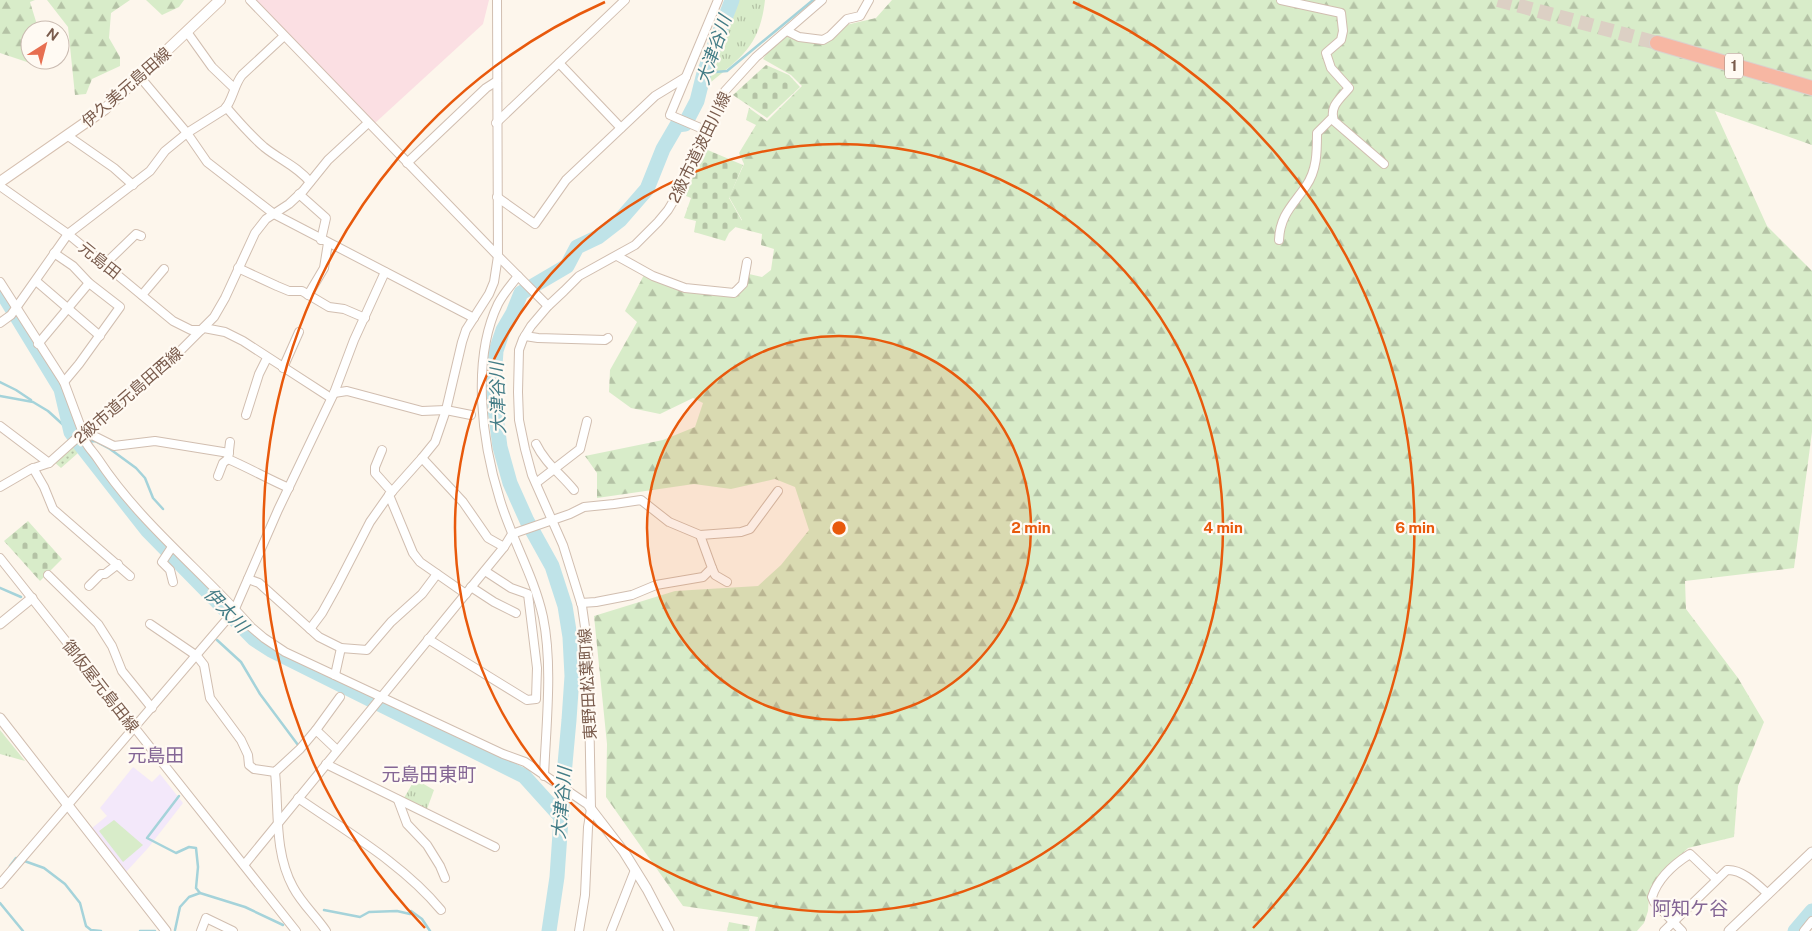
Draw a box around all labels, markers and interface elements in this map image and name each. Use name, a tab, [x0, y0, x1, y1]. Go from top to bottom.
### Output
water label: 大津谷川	[692, 10, 736, 87]
north arrow	[20, 20, 70, 70]
text: N	[44, 25, 62, 44]
street label: 伊久美元島田線	[78, 43, 175, 131]
road number: 1	[1725, 54, 1743, 78]
street label: 2級市道波田川線	[664, 88, 735, 206]
street label: 元島田	[75, 238, 124, 283]
street label: 2級市道元島田西線	[70, 343, 186, 448]
water label: 大津谷川	[486, 360, 509, 434]
centre of rings	[830, 519, 848, 537]
text: 2 min	[1011, 519, 1051, 536]
text: 4 min	[1203, 519, 1243, 536]
text: 6 min	[1395, 519, 1435, 536]
water label: 伊太川	[200, 583, 254, 638]
street label: 東野田松葉町線	[575, 628, 600, 740]
street label: 御仮屋元島田線	[59, 636, 143, 736]
district label: 元島田	[127, 744, 185, 766]
district label: 元島田東町	[381, 763, 477, 785]
water label: 大津谷川	[548, 764, 575, 840]
district label: 阿知ケ谷	[1652, 897, 1728, 919]

